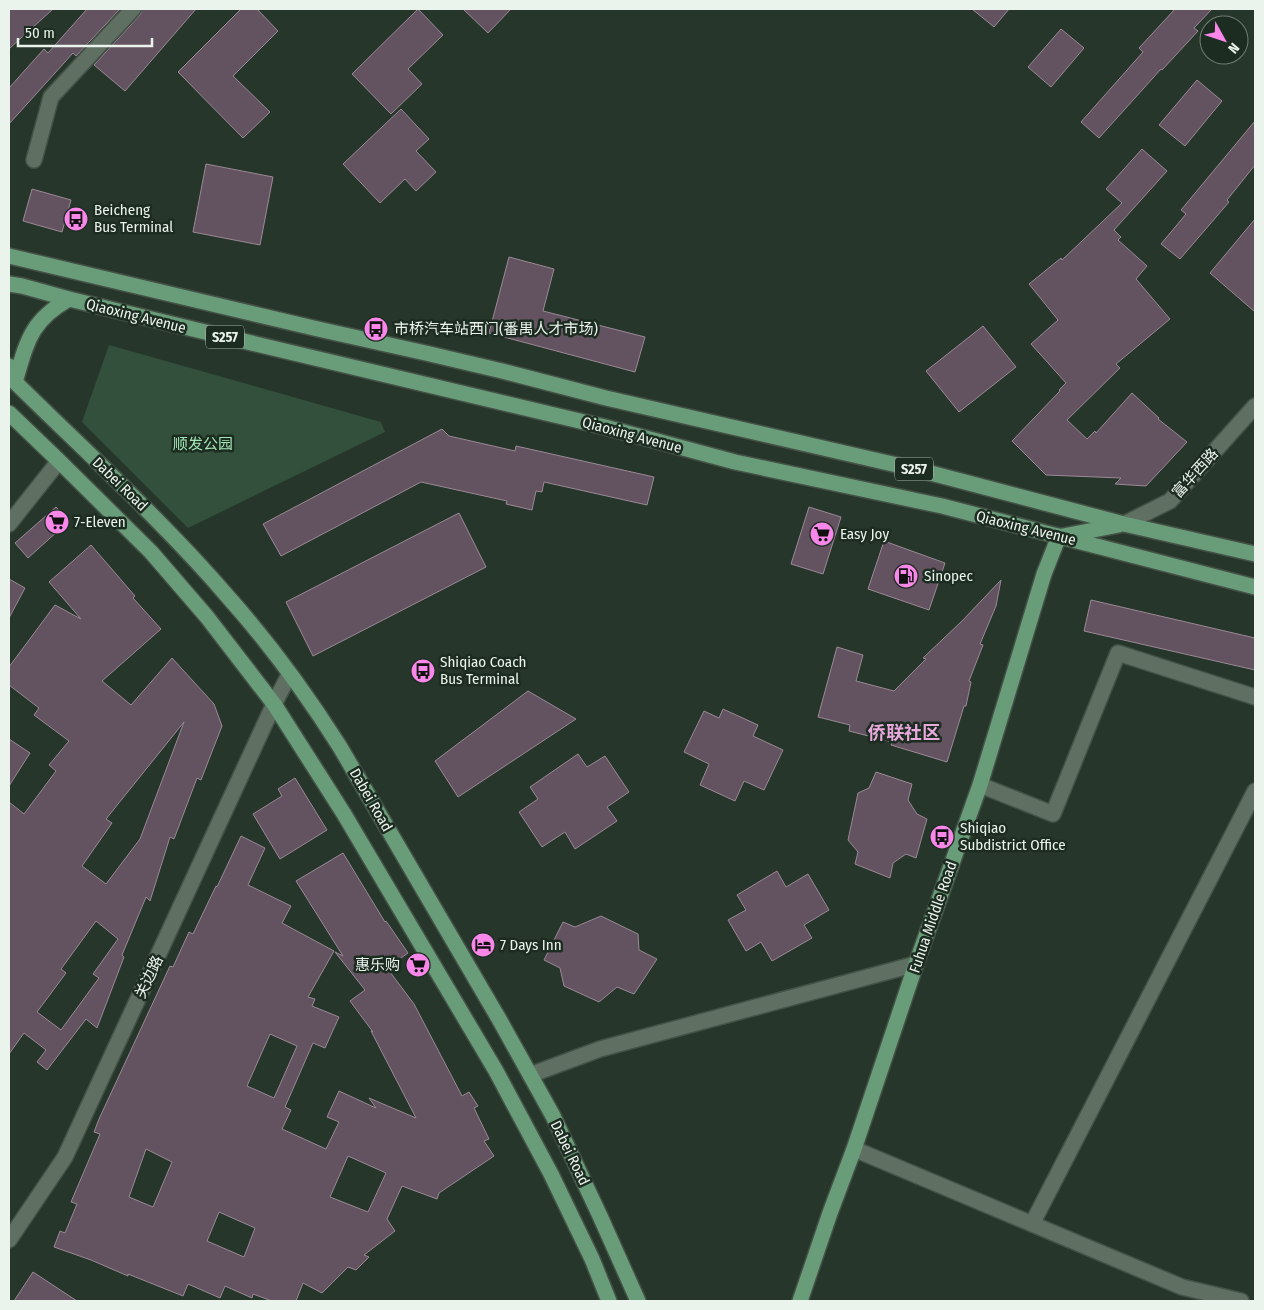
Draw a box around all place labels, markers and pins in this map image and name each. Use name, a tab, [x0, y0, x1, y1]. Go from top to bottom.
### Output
place label: Beicheng Bus Terminal	[94, 201, 173, 236]
bus stop icon: Beicheng Bus Terminal	[63, 206, 89, 232]
bus stop icon: 市桥汽车站西门(番禺人才市场)	[363, 316, 389, 342]
place label: 市桥汽车站西门(番禺人才市场)	[394, 320, 598, 338]
supermarket icon: 7-Eleven	[44, 509, 70, 535]
place label: 7-Eleven	[74, 513, 126, 531]
supermarket icon: Easy Joy	[809, 521, 835, 547]
place label: Easy Joy	[840, 525, 889, 543]
fuel station icon: Sinopec	[893, 563, 919, 589]
place label: Sinopec	[924, 567, 973, 585]
place label: Shiqiao Coach Bus Terminal	[440, 653, 526, 688]
bus stop icon: Shiqiao Coach Bus Terminal	[410, 658, 436, 684]
place label: Shiqiao Subdistrict Office	[960, 819, 1066, 854]
bus stop icon: Shiqiao Subdistrict Office	[929, 824, 955, 850]
hotel icon: 7 Days Inn	[470, 932, 496, 958]
place label: 7 Days Inn	[500, 936, 562, 954]
supermarket icon: 惠乐购	[405, 952, 431, 978]
place label: 惠乐购	[355, 956, 400, 974]

